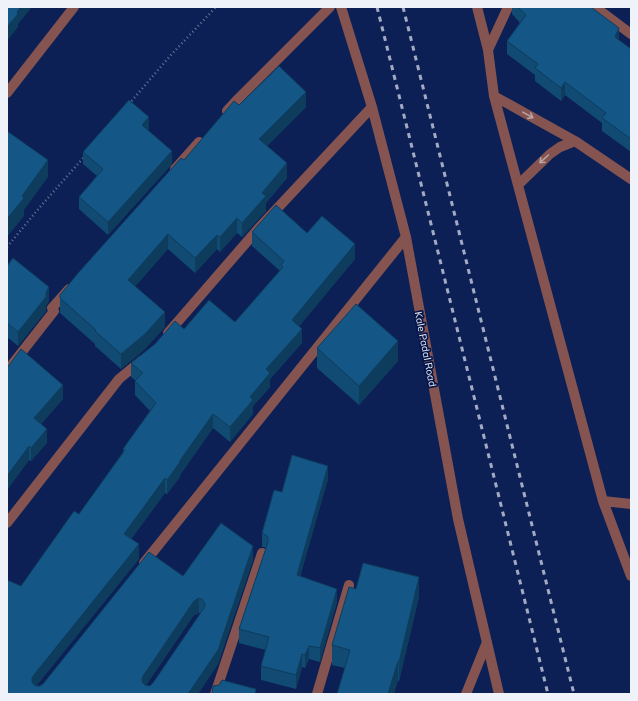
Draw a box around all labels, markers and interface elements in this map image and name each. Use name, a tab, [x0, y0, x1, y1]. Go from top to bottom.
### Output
one-way arrow	[522, 112, 534, 120]
one-way arrow	[539, 154, 549, 164]
street label: Kale Padal Road	[412, 310, 439, 388]

